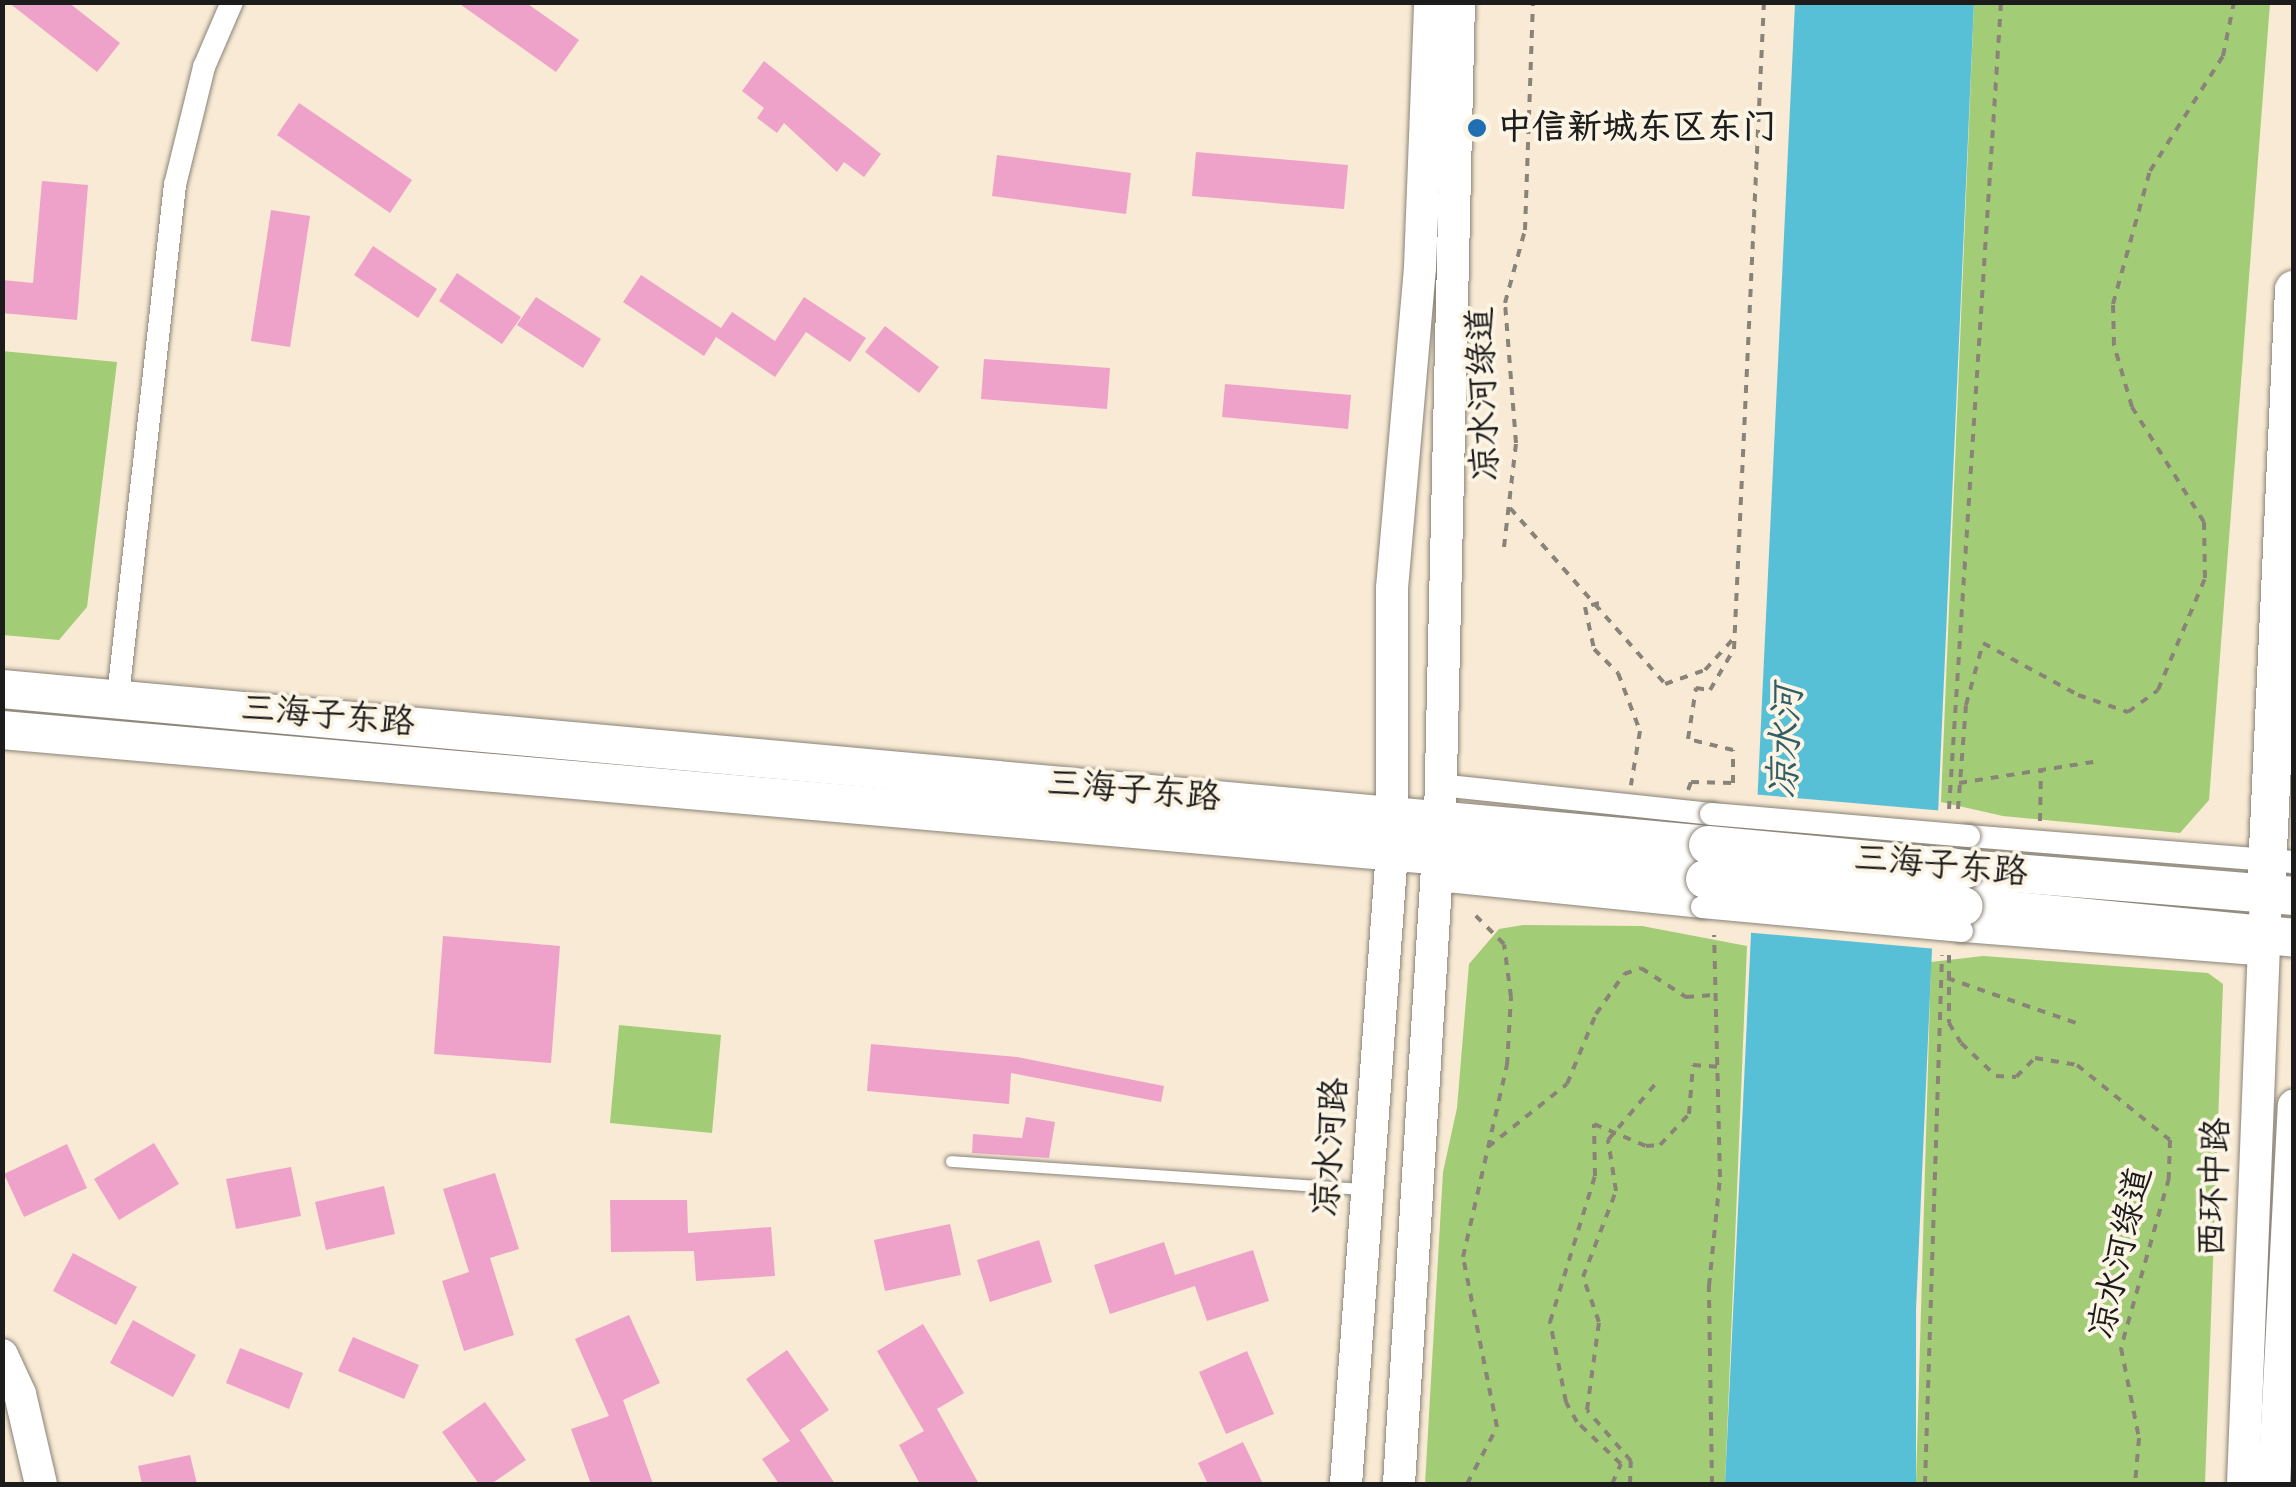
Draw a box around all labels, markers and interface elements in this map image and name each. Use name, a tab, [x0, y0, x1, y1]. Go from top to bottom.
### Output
place label: 中信新城东区东门	[1497, 107, 1777, 149]
marker: 中信新城东区东门	[1466, 117, 1488, 139]
street label: 凉水河绿道	[1460, 306, 1508, 482]
water label: 凉水河	[1761, 684, 1813, 800]
street label: 三海子东路	[239, 687, 417, 745]
street label: 三海子东路	[1045, 762, 1223, 820]
street label: 三海子东路	[1852, 837, 2030, 895]
street label: 凉水河路	[1305, 1076, 1357, 1218]
street label: 西环中路	[2192, 1116, 2238, 1258]
street label: 凉水河绿道	[2081, 1163, 2161, 1343]

